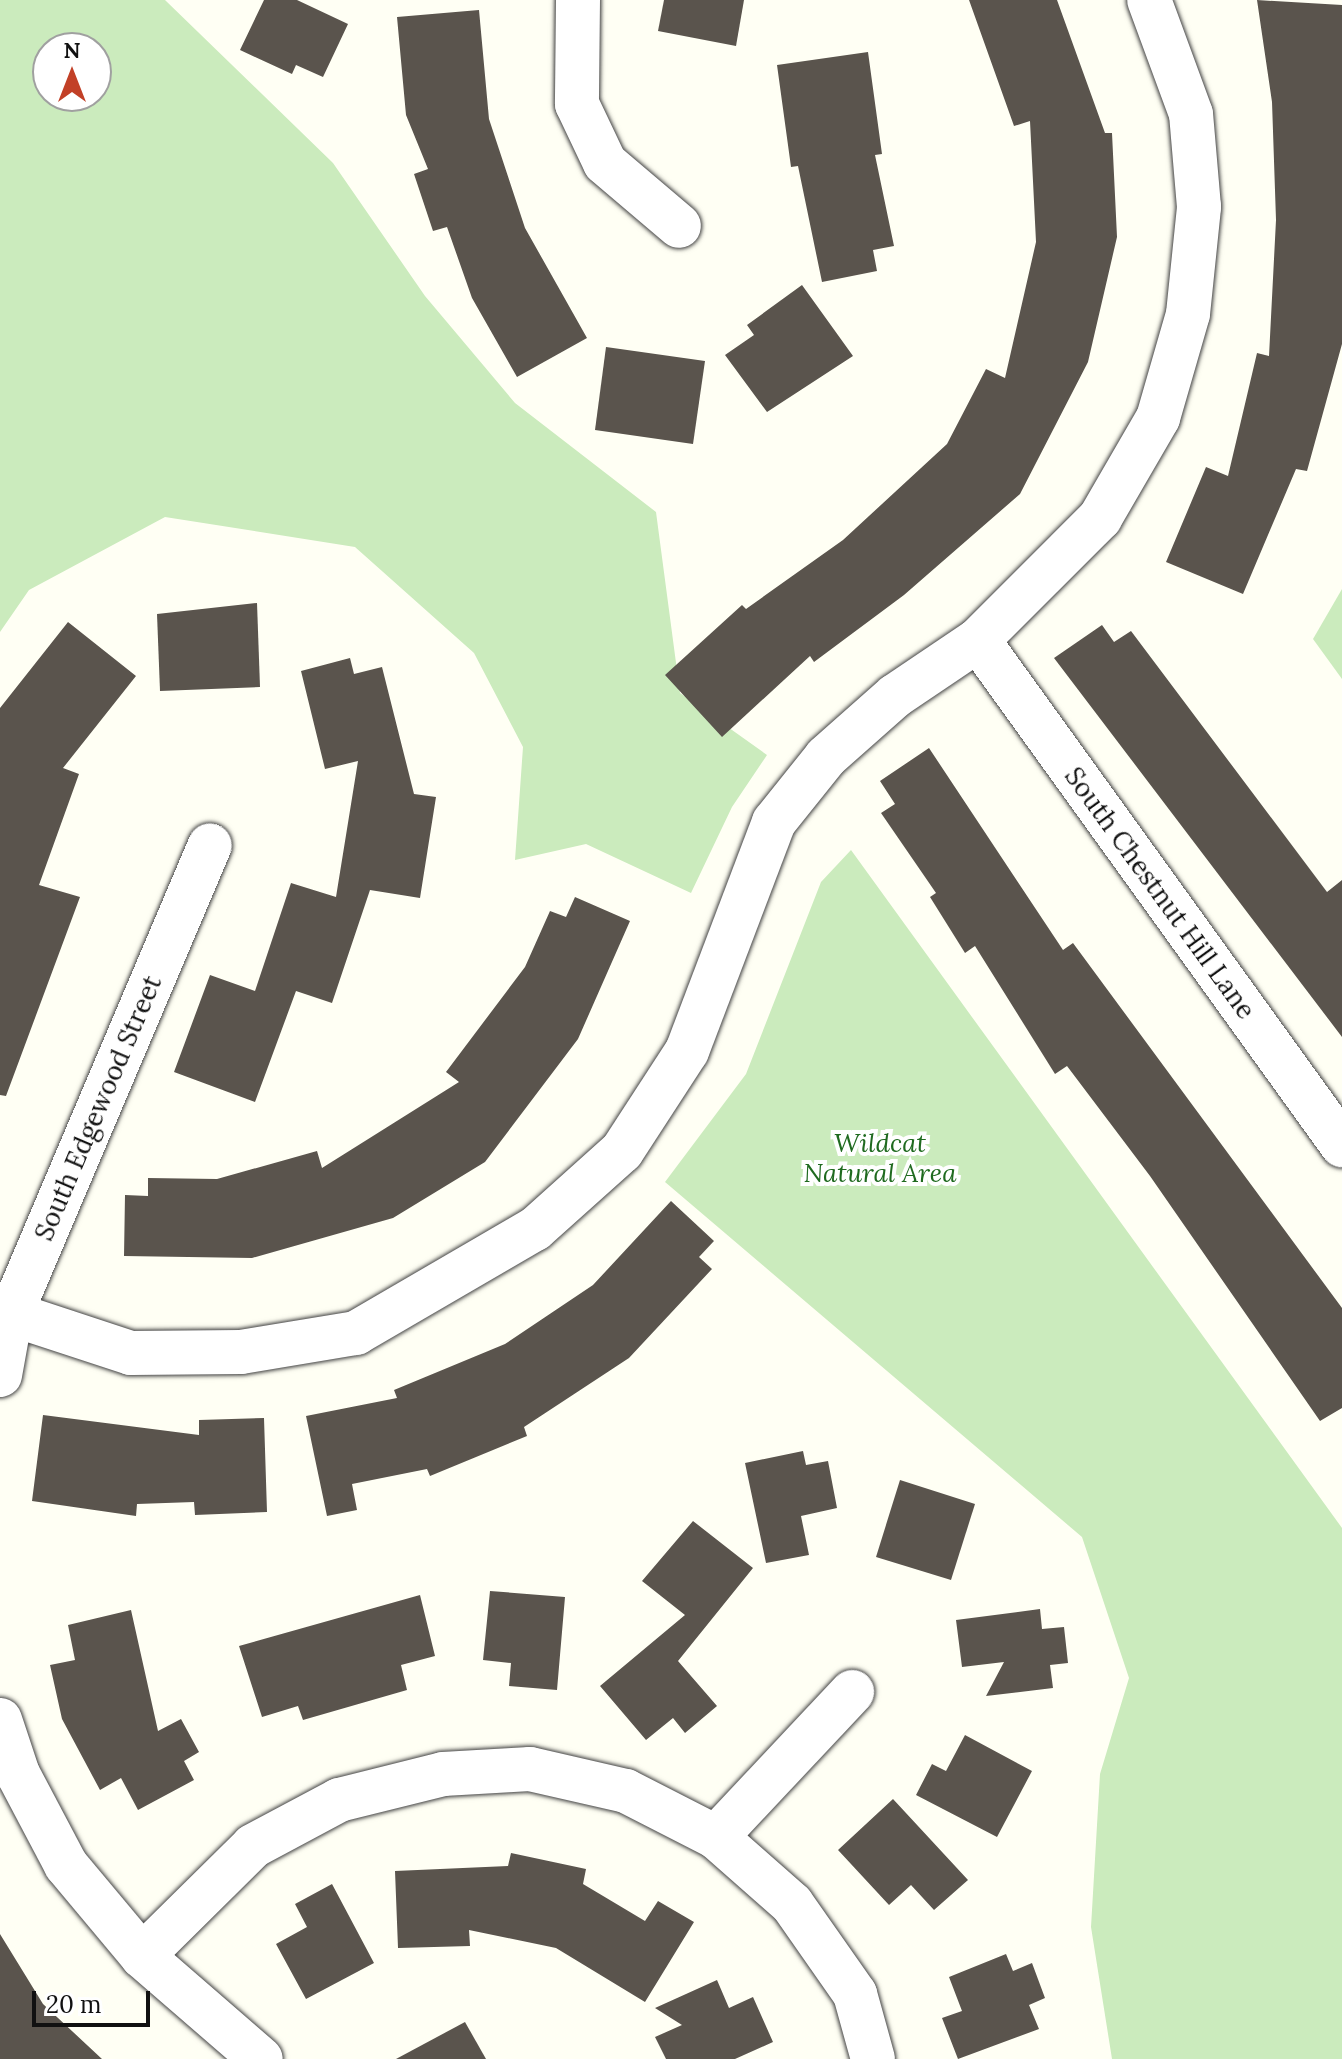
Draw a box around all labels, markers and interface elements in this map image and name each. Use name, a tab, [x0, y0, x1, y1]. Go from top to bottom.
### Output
north arrow	[32, 32, 112, 112]
text: N	[63, 36, 81, 64]
street label: South Chestnut Hill Lane	[1058, 761, 1262, 1025]
street label: South Edgewood Street	[28, 971, 168, 1245]
park label: Wildcat Natural Area	[804, 1127, 956, 1188]
scale bar	[36, 1975, 154, 2025]
text: 20 m	[46, 1989, 102, 2020]

